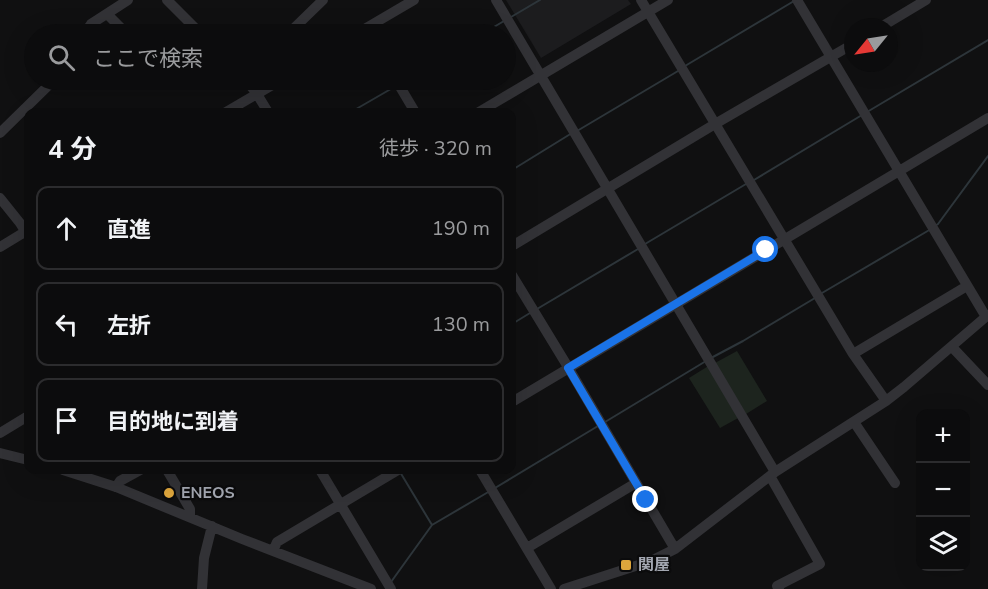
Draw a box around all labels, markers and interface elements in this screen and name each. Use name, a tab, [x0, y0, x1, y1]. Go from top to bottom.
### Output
north arrow	[844, 18, 898, 72]
search box	[24, 24, 516, 90]
icon: search	[45, 41, 78, 74]
text: ここで検索	[93, 44, 203, 74]
text: 4 分	[48, 132, 97, 167]
text: 徒歩 · 320 m	[379, 135, 492, 162]
icon: ahead	[50, 212, 83, 245]
text: 直進	[107, 215, 151, 245]
text: 190 m	[432, 215, 490, 242]
route start	[752, 236, 778, 262]
icon: left	[50, 308, 83, 341]
text: 左折	[107, 311, 151, 341]
text: 130 m	[432, 311, 490, 338]
icon: arrive	[50, 404, 83, 437]
text: 目的地に到着	[107, 407, 239, 437]
map controls	[916, 409, 970, 571]
button: +	[916, 409, 970, 463]
button: −	[916, 463, 970, 517]
place label: ENEOS	[181, 482, 235, 504]
marker: ENEOS	[162, 486, 176, 500]
route end	[632, 486, 658, 512]
button: layers	[916, 517, 970, 571]
place label: 関屋	[638, 554, 670, 576]
marker: 関屋	[619, 558, 633, 572]

